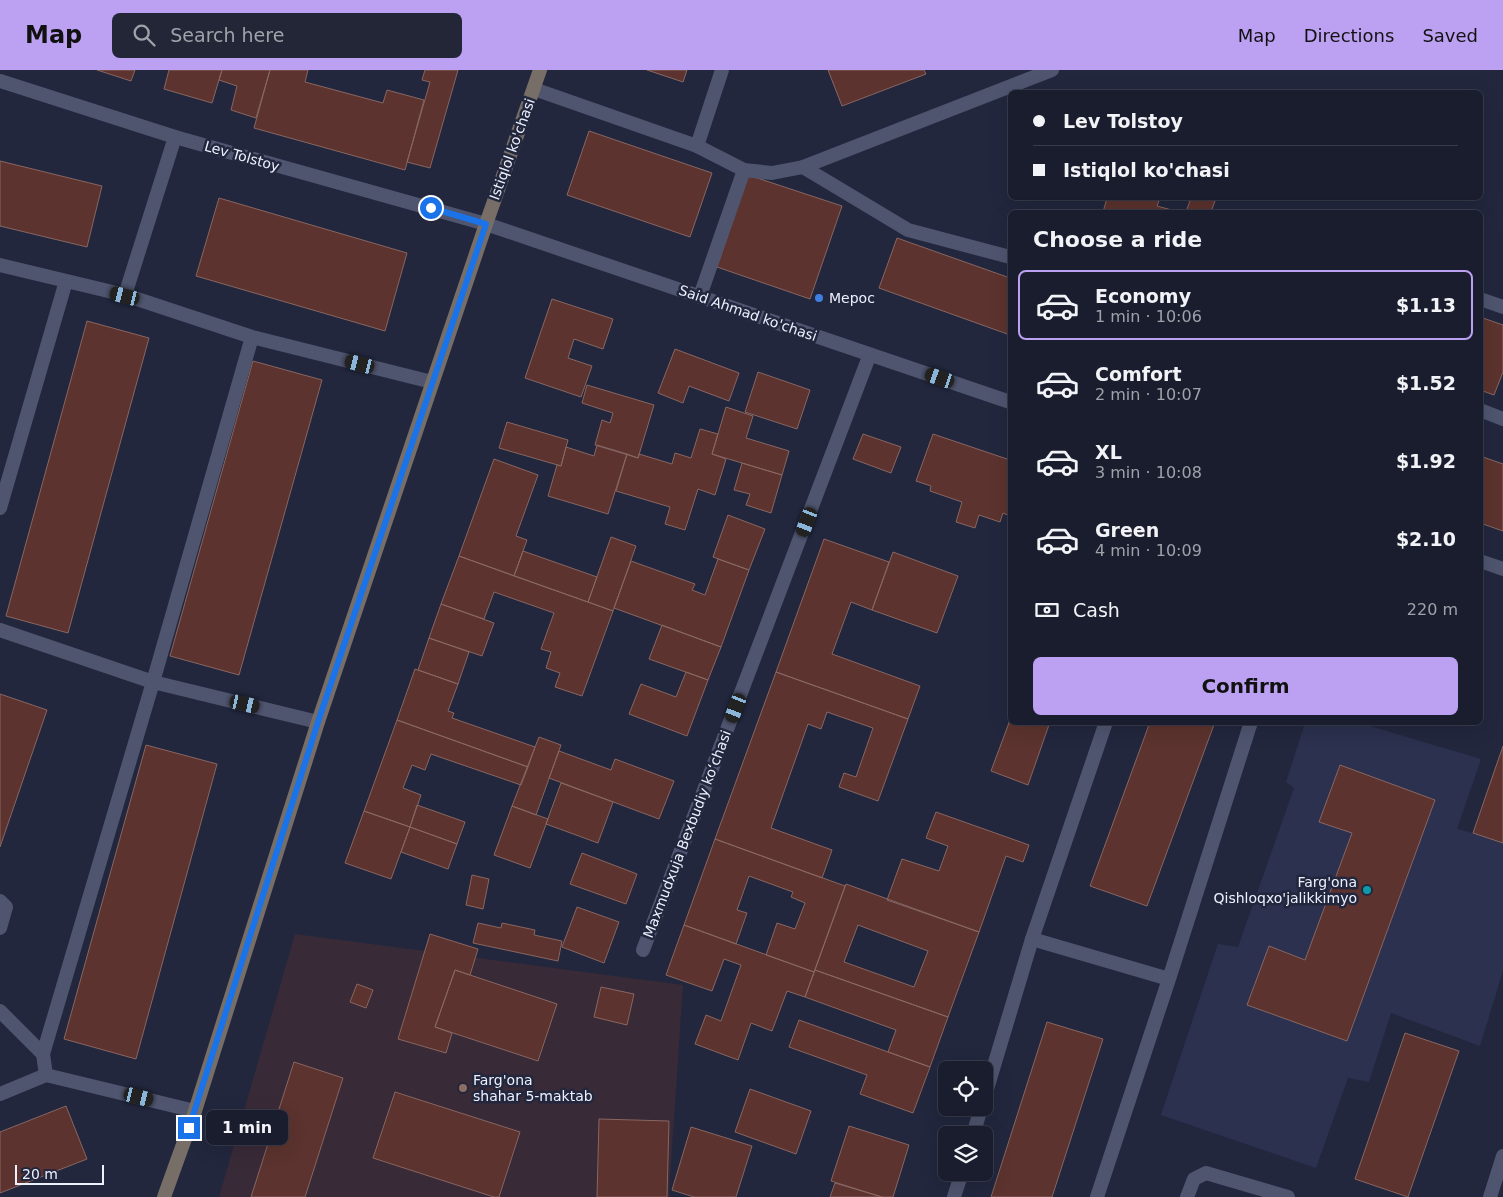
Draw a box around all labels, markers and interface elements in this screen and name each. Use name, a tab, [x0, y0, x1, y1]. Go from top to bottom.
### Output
search box	[112, 13, 462, 58]
text: Map	[25, 21, 82, 49]
icon: search	[130, 21, 158, 49]
text: Search here	[170, 24, 284, 46]
text: Map	[1238, 25, 1276, 46]
text: Directions	[1304, 25, 1394, 46]
text: Saved	[1422, 25, 1478, 46]
street label: Istiqlol ko'chasi	[486, 96, 538, 202]
text: Lev Tolstoy	[1063, 110, 1183, 132]
street label: Lev Tolstoy	[203, 138, 281, 174]
text: Istiqlol ko'chasi	[1063, 159, 1230, 181]
route start	[420, 197, 442, 219]
text: Choose a ride	[1033, 227, 1202, 252]
street label: Said Ahmad ko'chasi	[677, 282, 819, 344]
icon: car	[1035, 283, 1080, 328]
car	[108, 285, 141, 307]
text: Economy	[1095, 285, 1191, 307]
place label: Мерос	[829, 290, 875, 306]
marker: Мерос	[813, 292, 825, 304]
text: $1.13	[1396, 294, 1456, 316]
text: 1 min · 10:06	[1095, 307, 1202, 326]
car	[343, 353, 376, 375]
icon: car	[1035, 361, 1080, 406]
text: Comfort	[1095, 363, 1182, 385]
car	[923, 366, 956, 390]
text: $1.52	[1396, 372, 1456, 394]
text: 2 min · 10:07	[1095, 385, 1202, 404]
icon: car	[1035, 439, 1080, 484]
text: XL	[1095, 441, 1122, 463]
text: $1.92	[1396, 450, 1456, 472]
text: 3 min · 10:08	[1095, 463, 1202, 482]
car	[794, 505, 819, 539]
icon: car	[1035, 517, 1080, 562]
text: Green	[1095, 519, 1159, 541]
text: $2.10	[1396, 528, 1456, 550]
text: 4 min · 10:09	[1095, 541, 1202, 560]
icon: cash	[1033, 596, 1061, 624]
text: Cash	[1073, 599, 1120, 621]
text: 220 m	[1407, 600, 1458, 619]
button: Confirm	[1033, 657, 1458, 715]
car	[723, 691, 748, 725]
car	[228, 693, 261, 715]
street label: Maxmudxuja Bexbudiy koʻchasi	[640, 728, 734, 940]
place label: Farg'ona Qishloqxo'jalikkimyo	[1213, 874, 1357, 906]
marker: Farg'ona Qishloqxo'jalikkimyo	[1361, 884, 1373, 896]
map controls	[938, 1061, 993, 1181]
button: locate	[938, 1061, 993, 1116]
place label: Farg'ona shahar 5-maktab	[473, 1072, 593, 1104]
marker: Farg'ona shahar 5-maktab	[457, 1082, 469, 1094]
car	[122, 1086, 155, 1108]
callout: 1 min	[206, 1110, 289, 1146]
route end	[178, 1117, 200, 1139]
text: 1 min	[222, 1118, 272, 1137]
button: layers	[938, 1126, 993, 1181]
scale bar	[15, 1162, 104, 1185]
text: 20 m	[22, 1166, 58, 1182]

